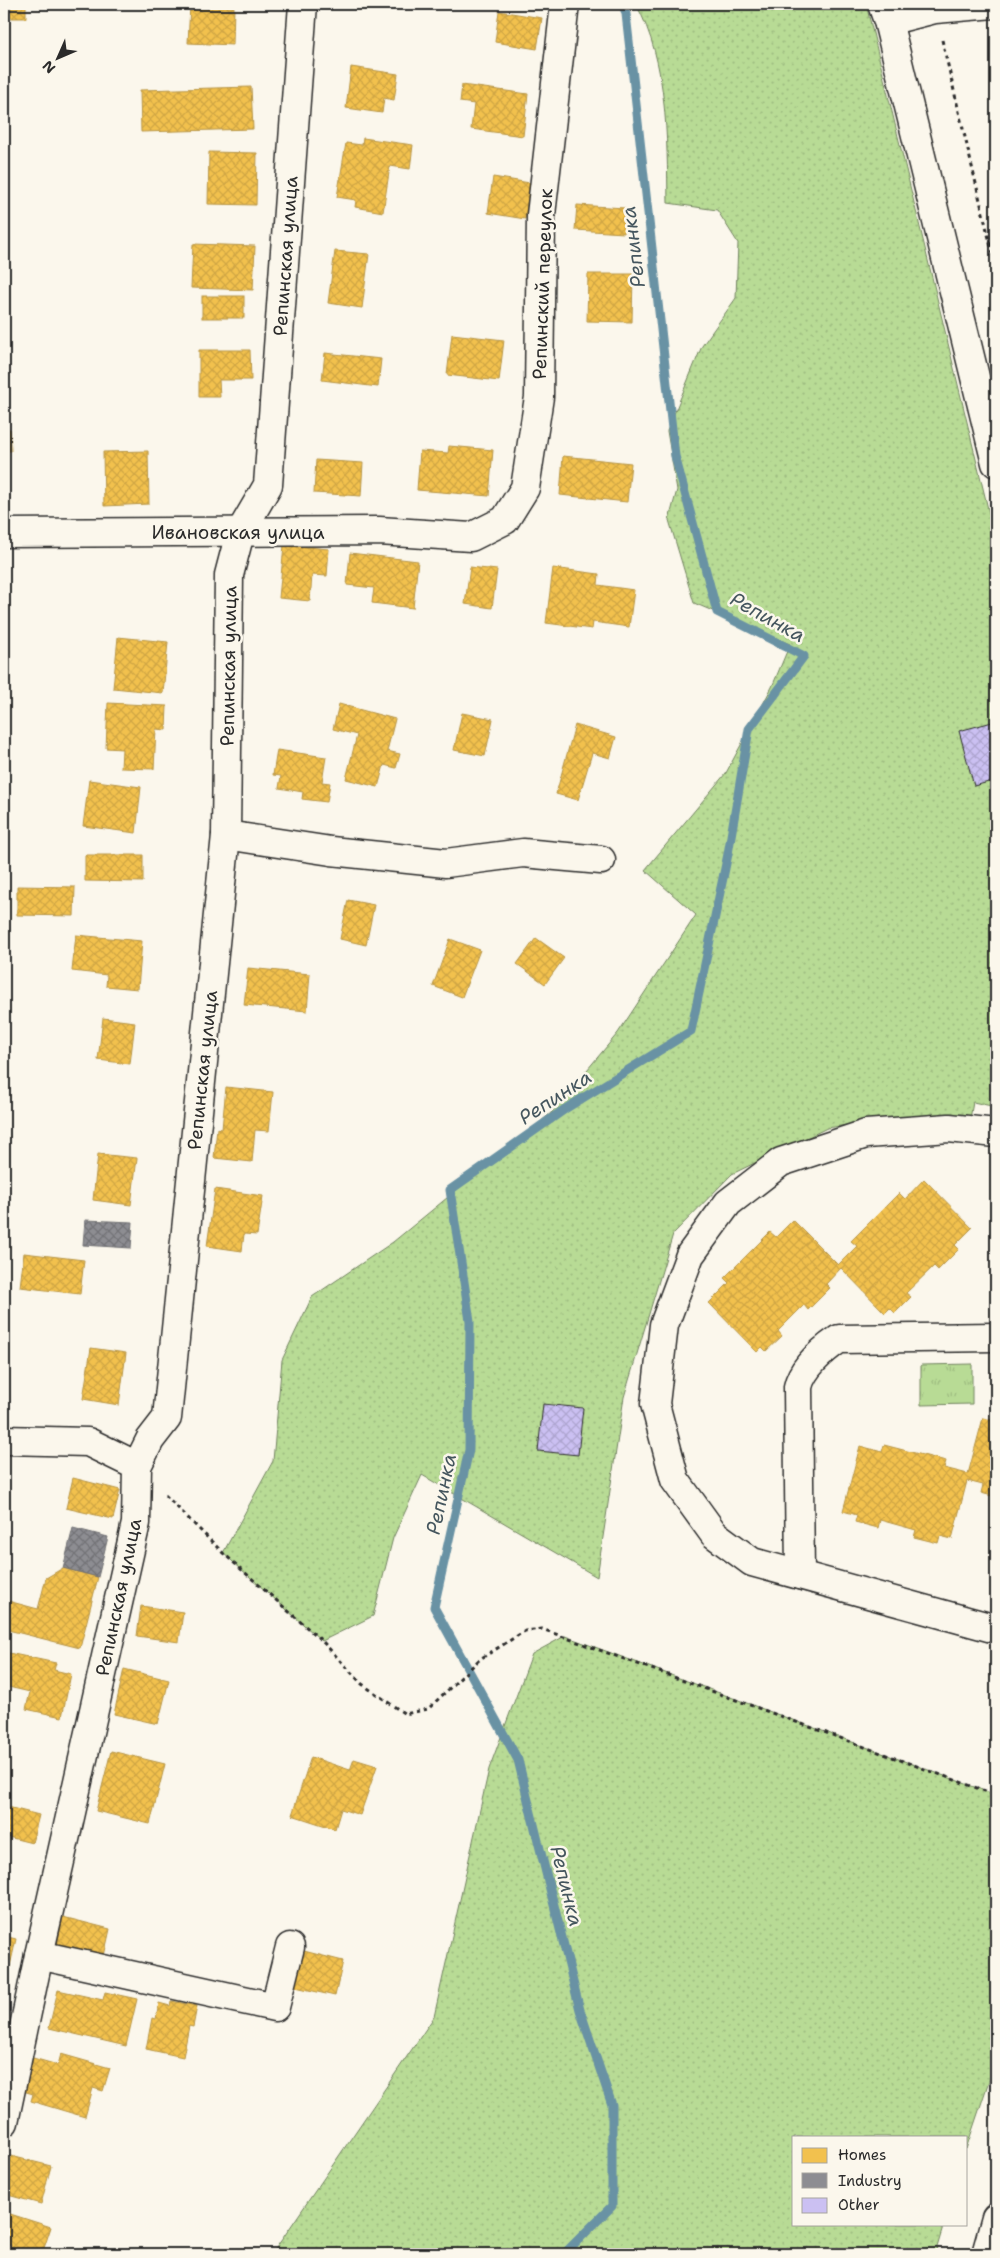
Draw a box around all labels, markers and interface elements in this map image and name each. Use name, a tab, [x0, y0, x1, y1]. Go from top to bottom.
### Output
north arrow	[32, 32, 82, 82]
text: N	[39, 57, 59, 77]
street label: Репинская улица	[267, 175, 304, 337]
street label: Репинский переулок	[527, 188, 558, 380]
water label: Репинка	[615, 205, 651, 289]
street label: Ивановская улица	[151, 520, 325, 545]
street label: Репинская улица	[215, 585, 242, 746]
water label: Репинка	[726, 586, 810, 648]
street label: Репинская улица	[182, 989, 223, 1151]
water label: Репинка	[514, 1064, 596, 1130]
water label: Репинка	[420, 1451, 462, 1537]
street label: Репинская улица	[90, 1516, 147, 1678]
water label: Репинка	[544, 1843, 590, 1929]
legend	[792, 2136, 968, 2226]
text: Homes	[838, 2145, 886, 2165]
text: Industry	[838, 2171, 902, 2191]
text: Other	[838, 2195, 880, 2215]

